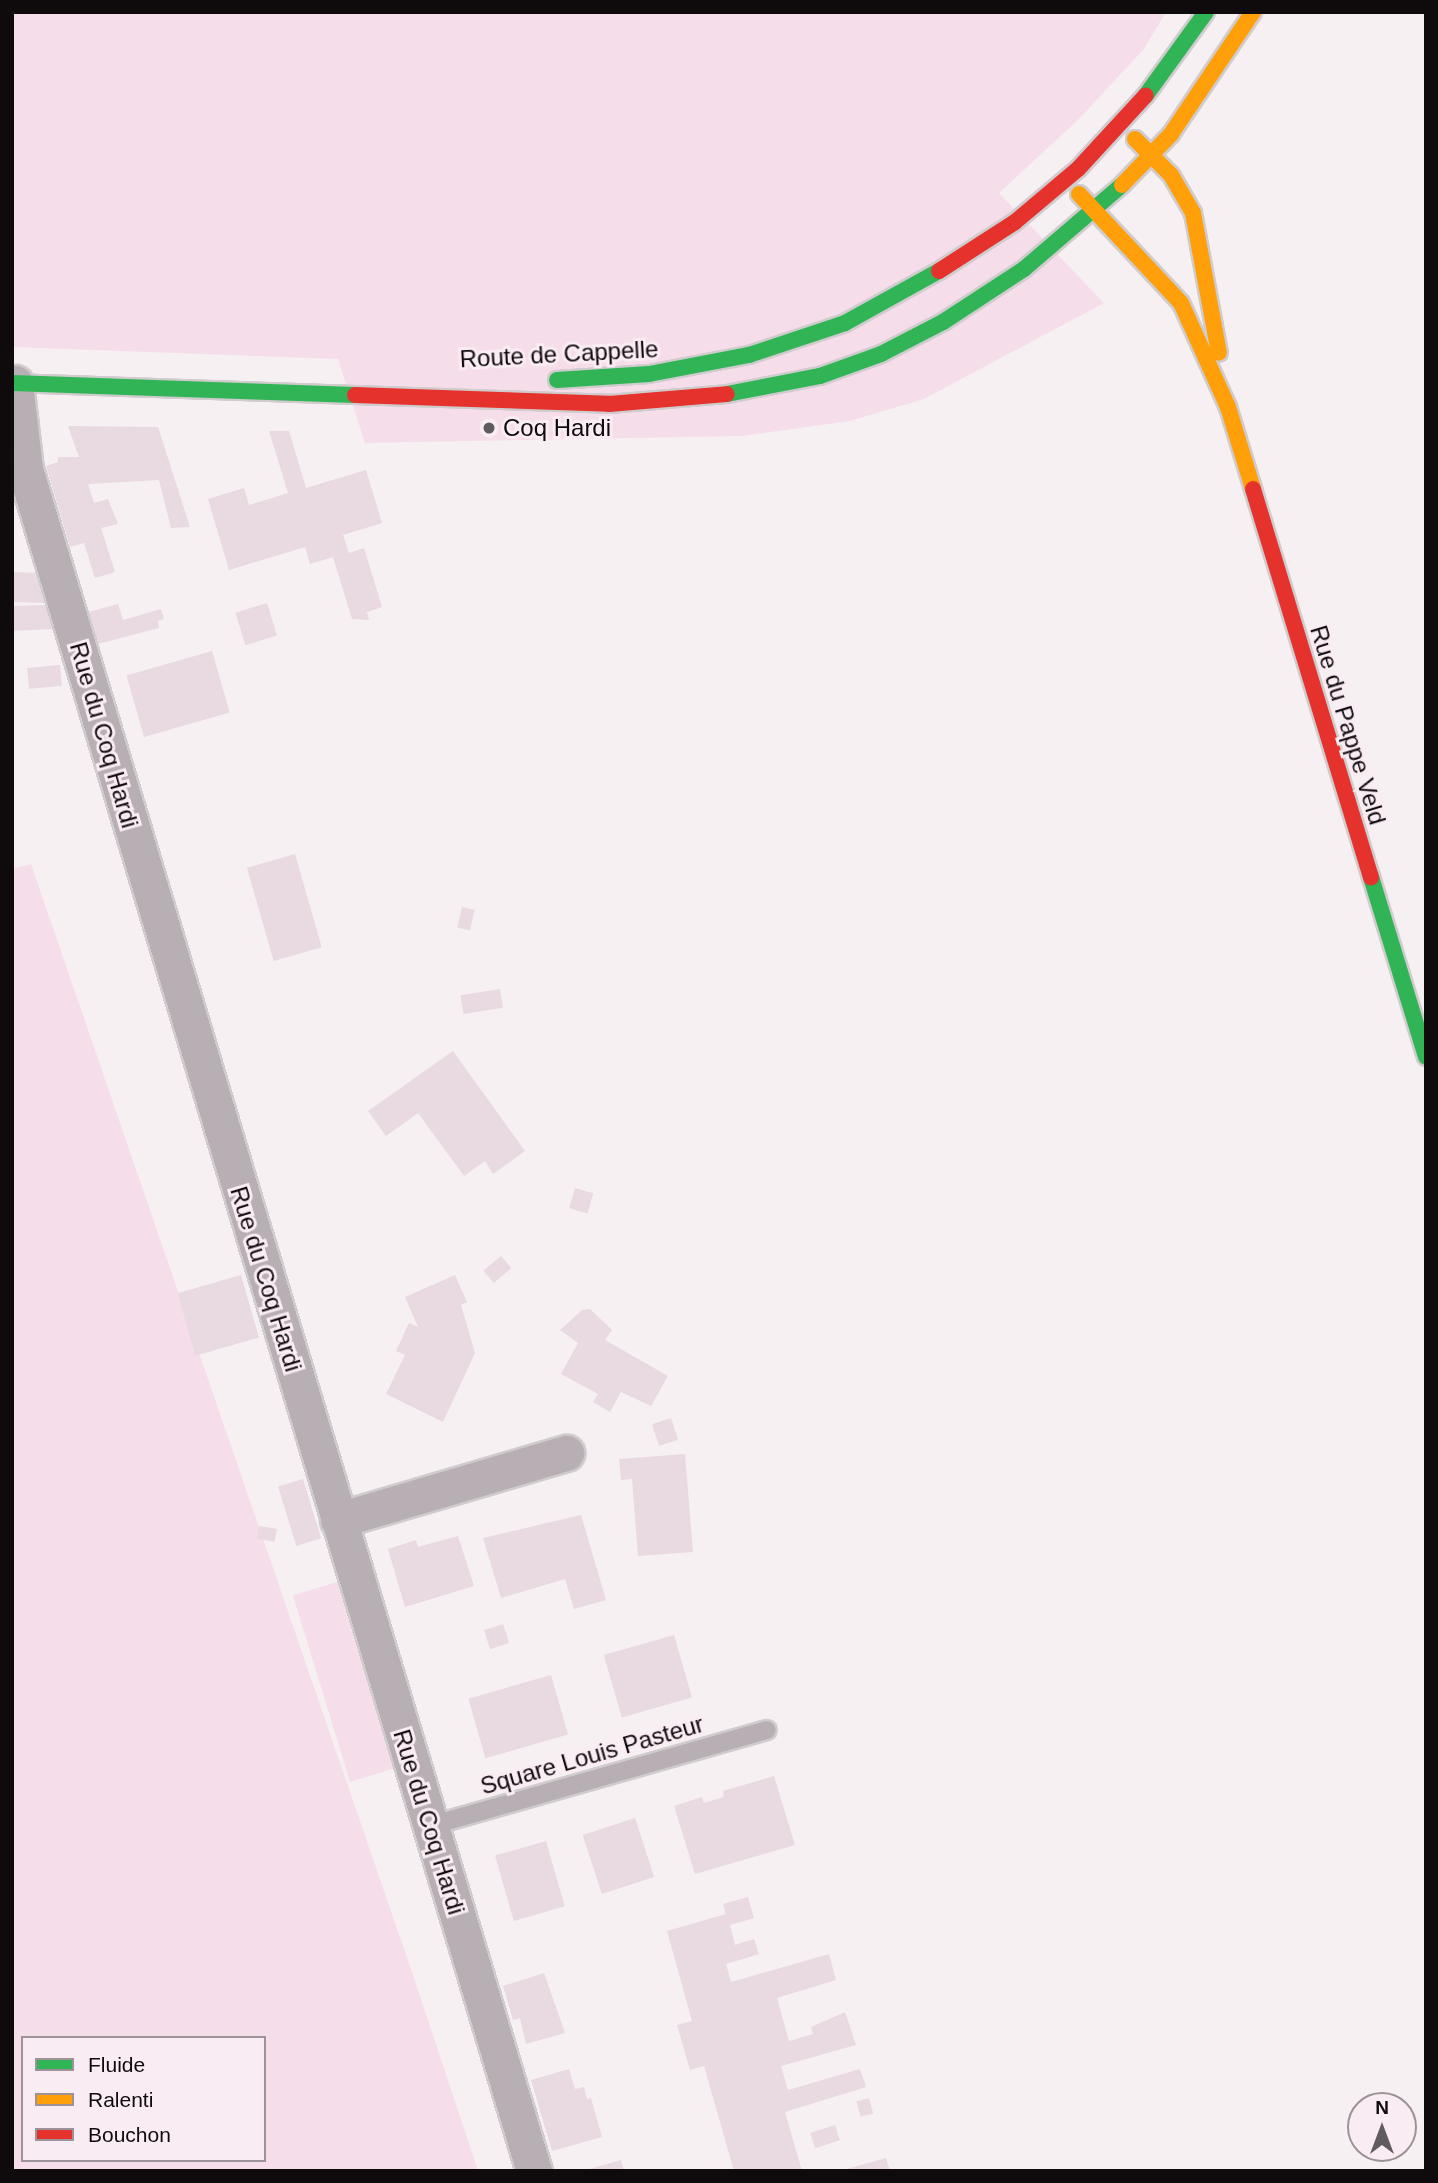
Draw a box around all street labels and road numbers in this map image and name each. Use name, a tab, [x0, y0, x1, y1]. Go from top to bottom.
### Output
street label: Route de Cappelle	[459, 334, 659, 374]
street label: Rue du Pappe Veld	[1304, 622, 1392, 828]
street label: Rue du Coq Hardi	[64, 639, 144, 831]
street label: Rue du Coq Hardi	[224, 1183, 308, 1375]
street label: Square Louis Pasteur	[477, 1709, 707, 1801]
street label: Rue du Coq Hardi	[387, 1726, 471, 1918]

